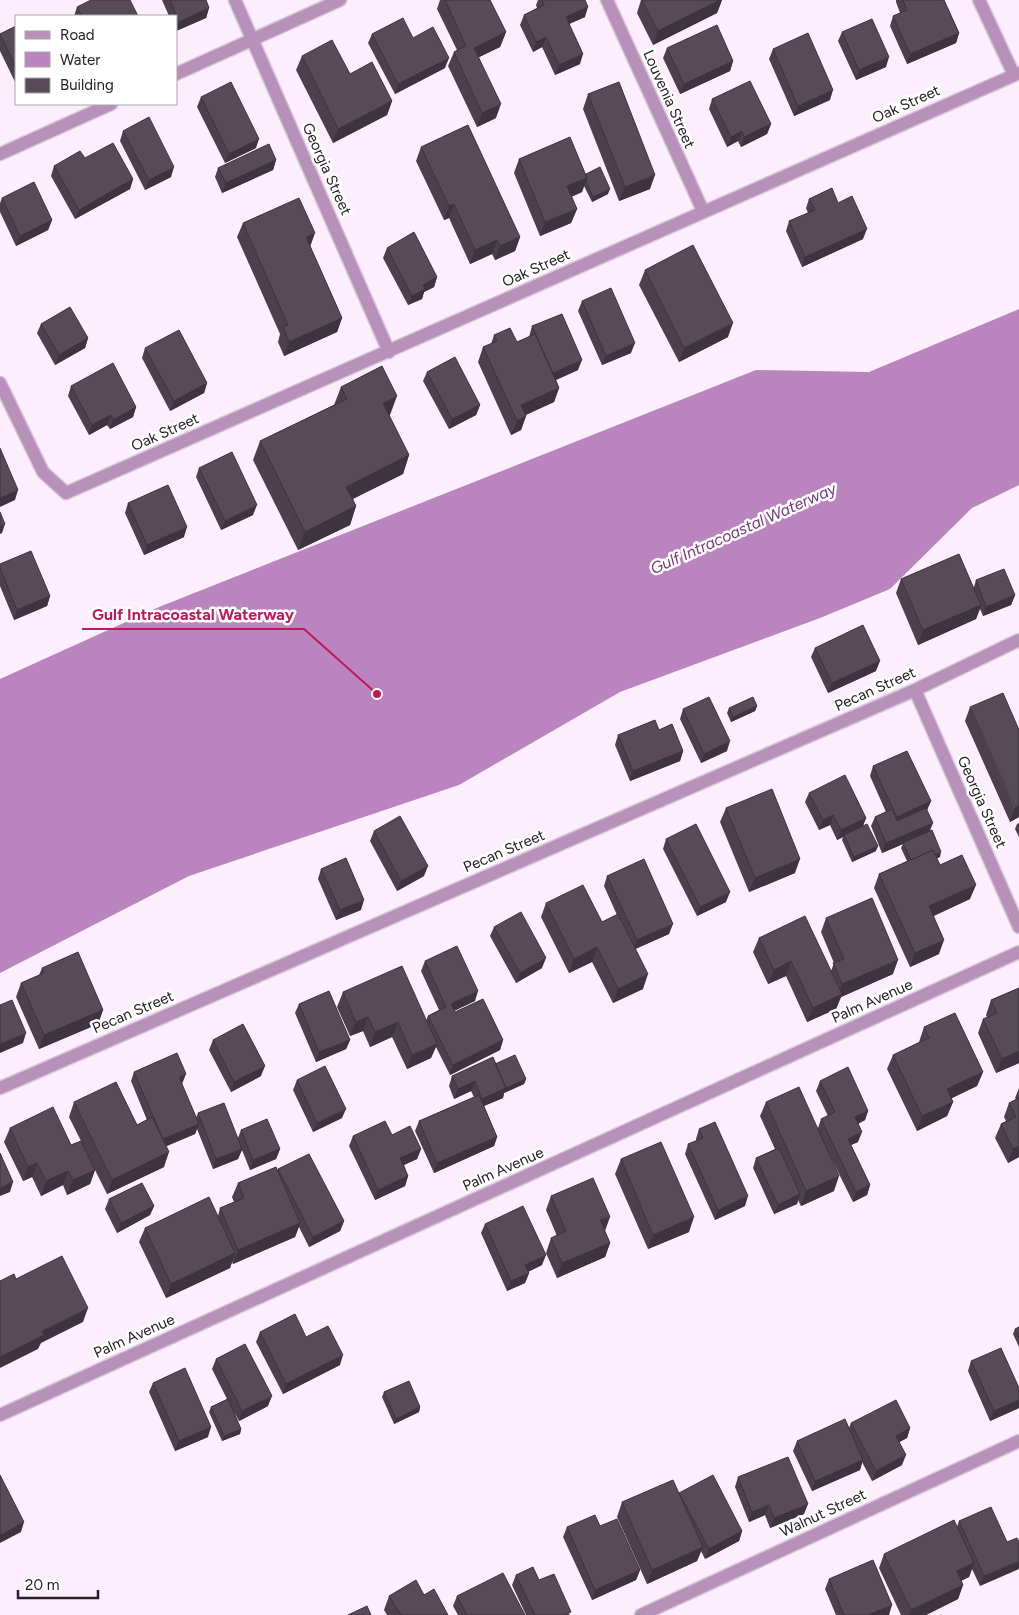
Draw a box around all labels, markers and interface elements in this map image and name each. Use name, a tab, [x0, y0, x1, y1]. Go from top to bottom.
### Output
legend	[15, 15, 178, 105]
text: Road	[60, 26, 95, 44]
street label: Louvenia Street	[639, 47, 699, 151]
text: Water	[60, 51, 100, 69]
text: Building	[60, 76, 114, 94]
street label: Oak Street	[869, 81, 943, 127]
street label: Georgia Street	[299, 120, 355, 218]
street label: Oak Street	[499, 245, 573, 291]
street label: Oak Street	[128, 409, 202, 455]
water label: Gulf Intracoastal Waterway	[647, 479, 840, 578]
callout: Gulf Intracoastal Waterway	[82, 598, 304, 629]
text: Gulf Intracoastal Waterway	[92, 605, 295, 624]
street label: Pecan Street	[832, 663, 918, 715]
street label: Georgia Street	[954, 753, 1010, 851]
street label: Pecan Street	[461, 826, 548, 876]
street label: Palm Avenue	[829, 975, 915, 1027]
street label: Pecan Street	[90, 987, 177, 1037]
street label: Palm Avenue	[460, 1143, 546, 1195]
street label: Palm Avenue	[91, 1310, 177, 1362]
street label: Walnut Street	[777, 1485, 869, 1541]
scale bar	[18, 1568, 98, 1600]
text: 20 m	[25, 1576, 59, 1594]

